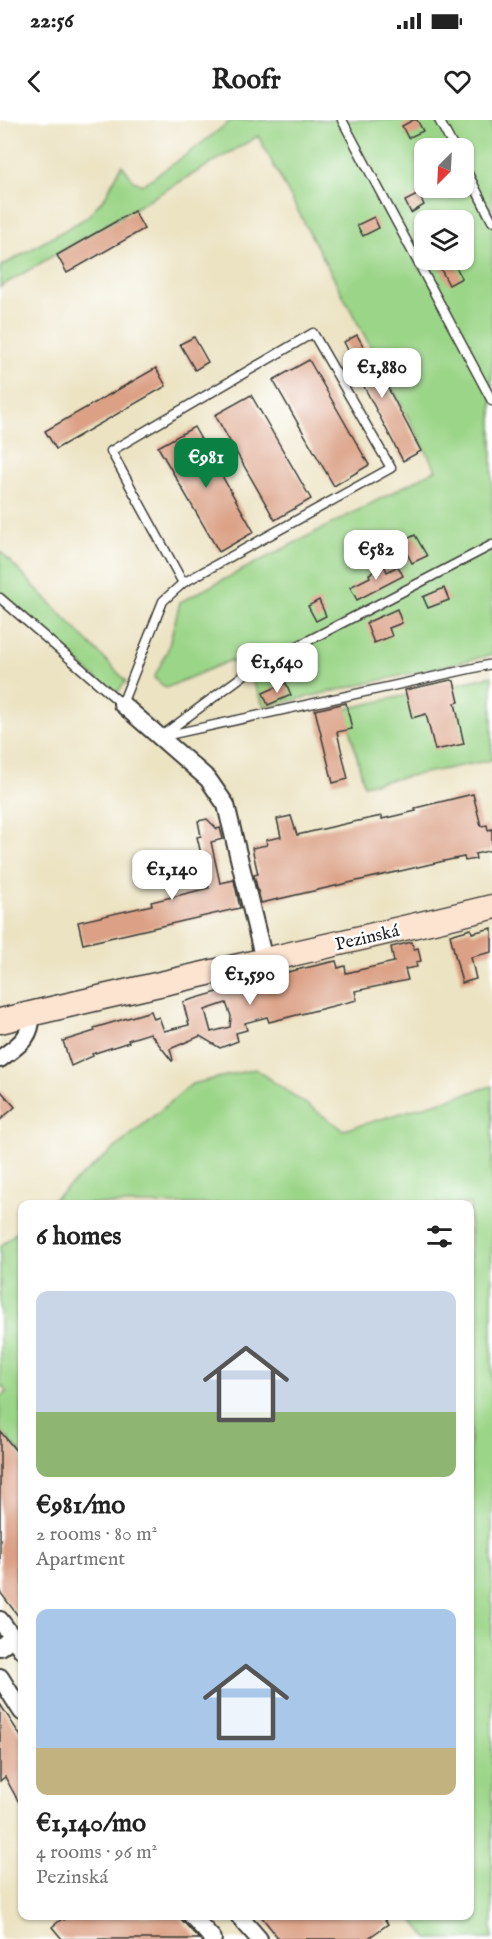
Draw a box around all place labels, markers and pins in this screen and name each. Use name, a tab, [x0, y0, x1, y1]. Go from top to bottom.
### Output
pin: €1,880	[333, 348, 431, 399]
pin: €981	[170, 438, 242, 489]
pin: €582	[340, 530, 412, 581]
pin: €1,640	[228, 643, 326, 694]
pin: €1,140	[123, 850, 221, 901]
pin: €1,590	[201, 955, 299, 1006]

